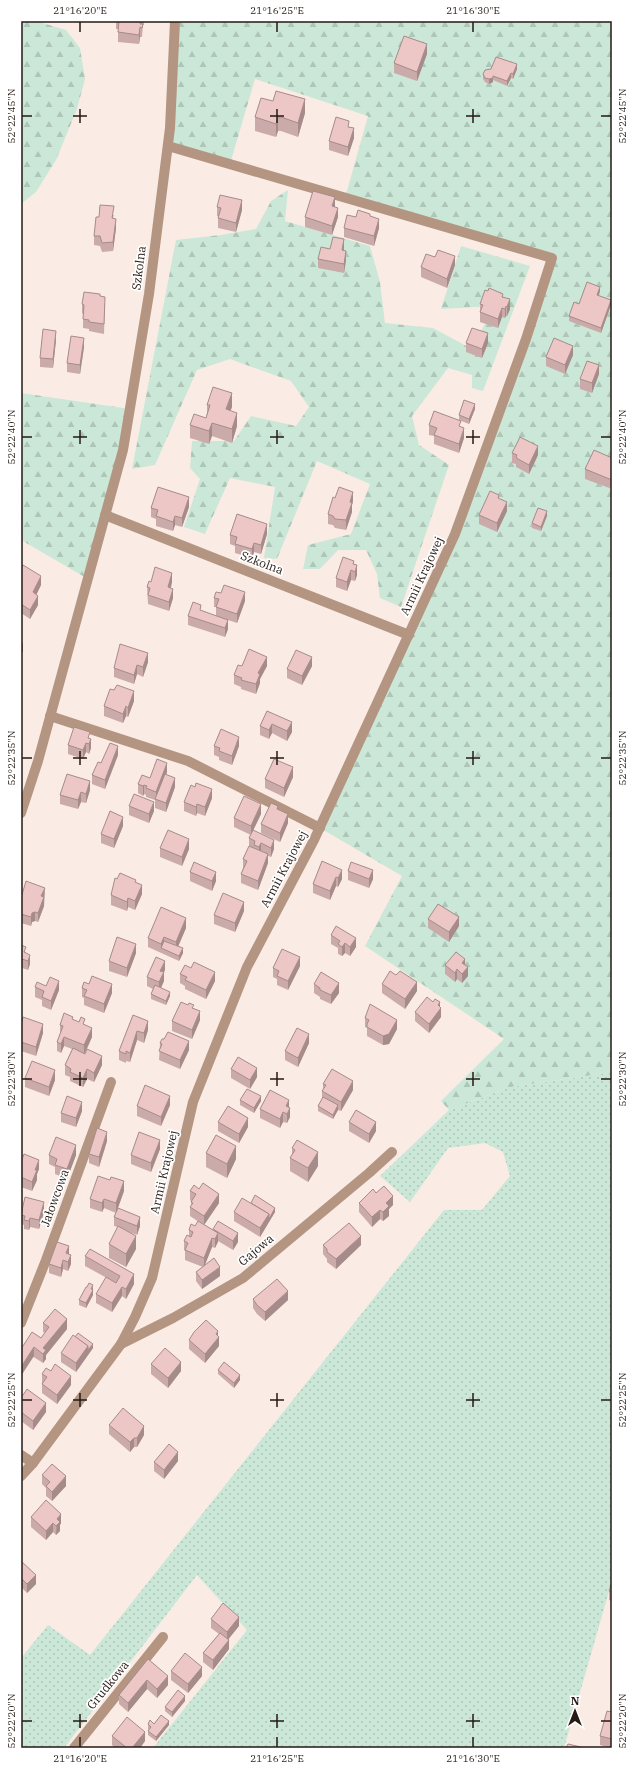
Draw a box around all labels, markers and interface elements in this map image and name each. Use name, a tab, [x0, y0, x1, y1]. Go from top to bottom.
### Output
text: 21°16'20"E	[53, 4, 107, 17]
text: 21°16'25"E	[250, 4, 304, 17]
text: 21°16'30"E	[446, 4, 500, 17]
text: 52°22'45"N	[5, 88, 18, 144]
text: 52°22'45"N	[616, 88, 629, 144]
street label: Szkolna	[128, 245, 149, 291]
text: 52°22'40"N	[5, 409, 18, 465]
text: 52°22'40"N	[616, 409, 629, 465]
street label: Armii Krajowej	[397, 534, 446, 618]
street label: Szkolna	[239, 548, 286, 578]
text: 52°22'35"N	[5, 730, 18, 786]
text: 52°22'35"N	[616, 730, 629, 786]
street label: Armii Krajowej	[257, 828, 310, 910]
text: 52°22'30"N	[5, 1051, 18, 1107]
text: 52°22'30"N	[616, 1051, 629, 1107]
street label: Armii Krajowej	[147, 1129, 180, 1215]
street label: Jałowcowa	[37, 1167, 72, 1229]
street label: Gajowa	[235, 1230, 277, 1269]
text: 52°22'25"N	[5, 1372, 18, 1428]
text: 52°22'25"N	[616, 1372, 629, 1428]
street label: Grudkowa	[83, 1657, 132, 1712]
north arrow	[555, 1691, 595, 1731]
text: 52°22'20"N	[5, 1693, 18, 1749]
text: 52°22'20"N	[616, 1693, 629, 1749]
text: N	[571, 1694, 580, 1708]
text: 21°16'20"E	[53, 1752, 107, 1765]
text: 21°16'25"E	[250, 1752, 304, 1765]
text: 21°16'30"E	[446, 1752, 500, 1765]

